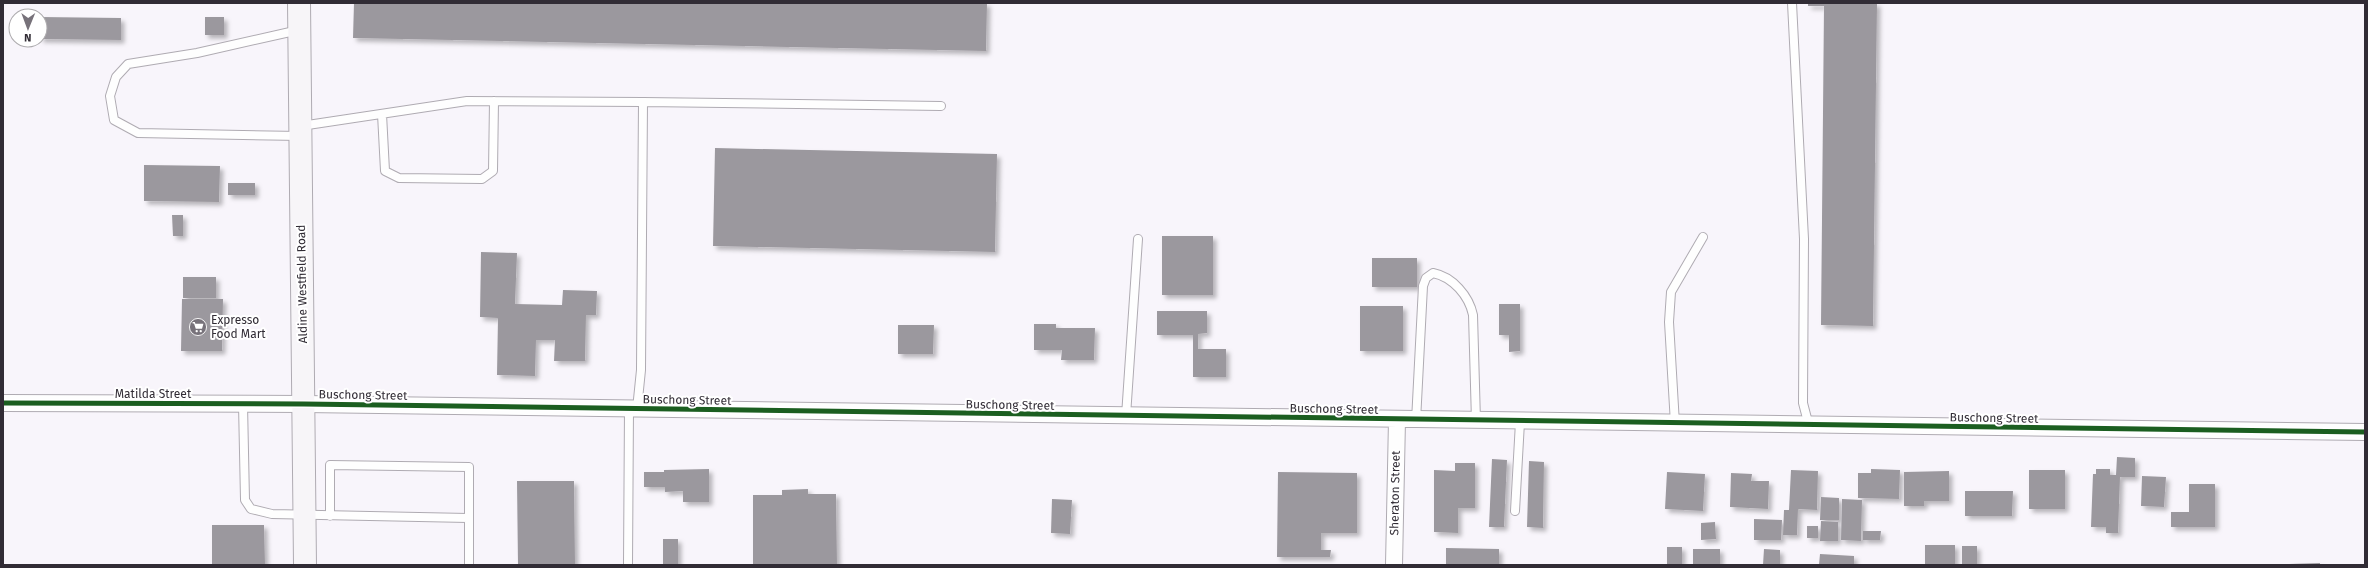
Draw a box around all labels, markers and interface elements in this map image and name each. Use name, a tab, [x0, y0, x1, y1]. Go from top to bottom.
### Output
north arrow	[8, 8, 48, 48]
text: N	[24, 31, 32, 44]
street label: Aldine Westfield Road	[294, 224, 310, 344]
place label: Expresso Food Mart	[211, 313, 266, 341]
supermarket icon: Expresso Food Mart	[188, 317, 208, 337]
street label: Matilda Street	[115, 387, 192, 401]
street label: Buschong Street	[319, 387, 408, 403]
street label: Buschong Street	[643, 392, 732, 408]
street label: Buschong Street	[966, 397, 1055, 413]
street label: Buschong Street	[1290, 401, 1379, 417]
street label: Buschong Street	[1950, 410, 2039, 426]
street label: Sheraton Street	[1387, 450, 1403, 536]

